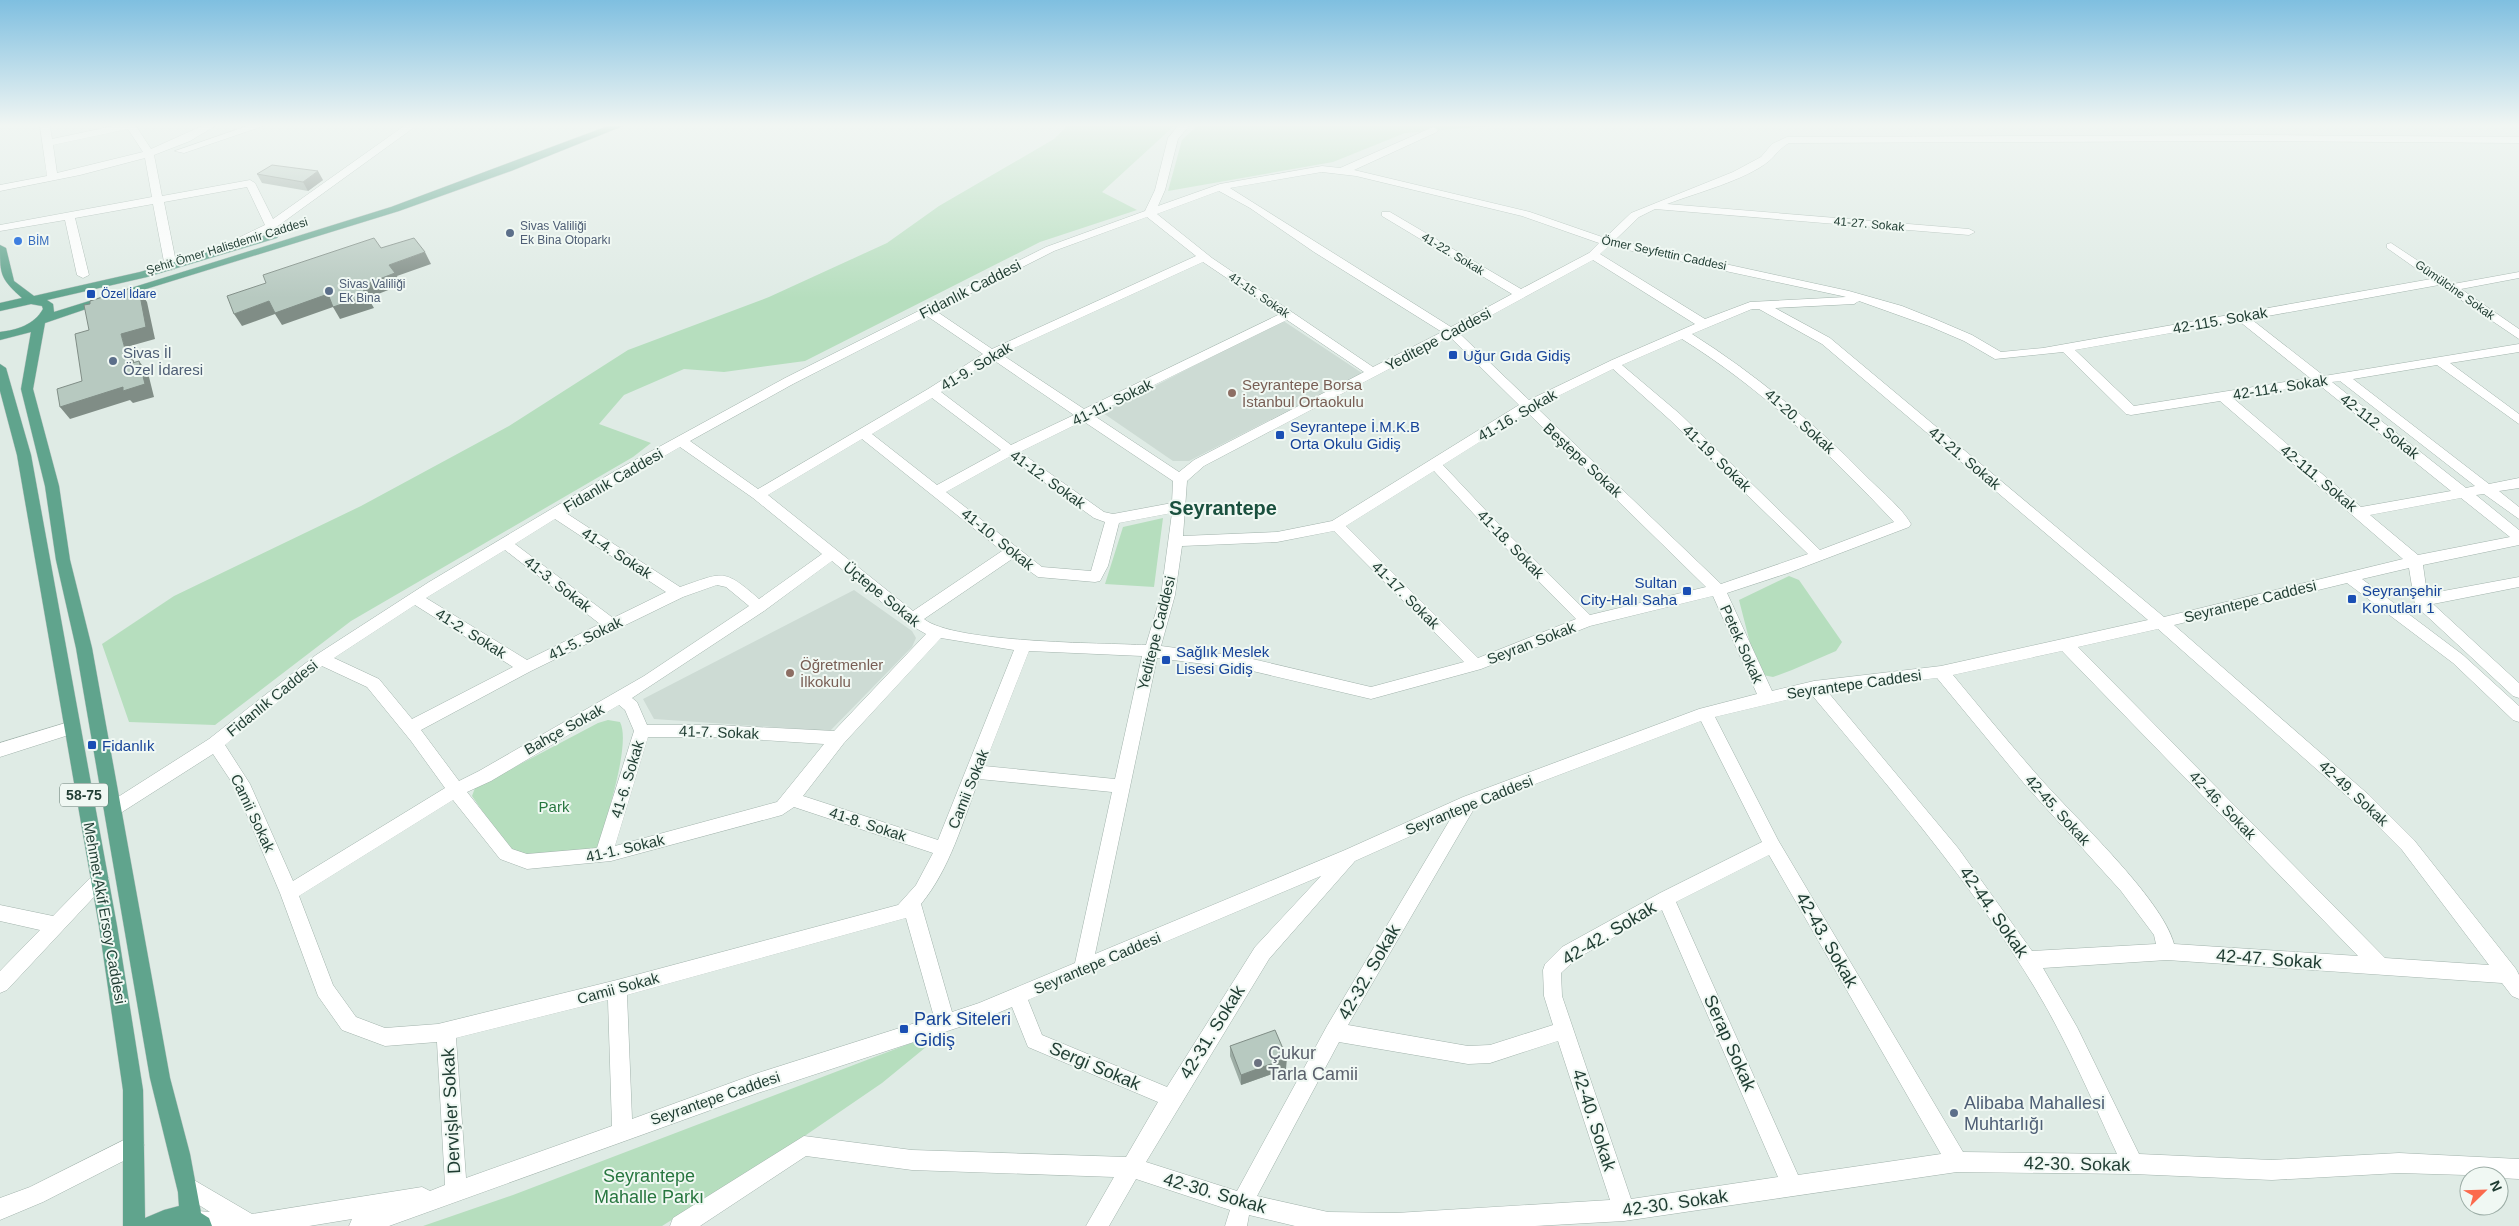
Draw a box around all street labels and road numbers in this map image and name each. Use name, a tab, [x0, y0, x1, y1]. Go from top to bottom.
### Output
street label: 41-27. Sokak	[1833, 214, 1906, 234]
street label: Şehit Ömer Halisdemir Caddesi	[145, 215, 309, 277]
street label: 41-22. Sokak	[1419, 230, 1488, 279]
street label: Ömer Seyfettin Caddesi	[1600, 233, 1728, 273]
street label: Fidanlık Caddesi	[916, 256, 1024, 322]
street label: Gümülcine Sokak	[2412, 257, 2498, 323]
street label: 41-15. Sokak	[1226, 269, 1293, 321]
street label: 42-115. Sokak	[2171, 303, 2269, 337]
street label: Yeditepe Caddesi	[1382, 304, 1494, 374]
street label: 41-9. Sokak	[937, 338, 1015, 394]
street label: 42-114. Sokak	[2231, 371, 2329, 403]
street label: 41-11. Sokak	[1069, 375, 1155, 429]
street label: 41-16. Sokak	[1474, 385, 1560, 444]
street label: 41-20. Sokak	[1761, 385, 1839, 457]
street label: 42-112. Sokak	[2337, 390, 2423, 462]
street label: Beştepe Sokak	[1540, 419, 1626, 501]
street label: 41-19. Sokak	[1679, 421, 1755, 495]
street label: 41-21. Sokak	[1926, 423, 2005, 493]
street label: 42-111. Sokak	[2277, 441, 2361, 515]
street label: Fidanlık Caddesi	[560, 445, 666, 515]
street label: 41-12. Sokak	[1007, 446, 1089, 512]
street label: 41-10. Sokak	[958, 505, 1038, 574]
street label: 41-18. Sokak	[1474, 506, 1548, 582]
street label: 41-4. Sokak	[579, 524, 656, 582]
street label: 41-3. Sokak	[521, 553, 595, 616]
street label: Üçtepe Sokak	[840, 558, 924, 630]
street label: 41-17. Sokak	[1369, 558, 1444, 633]
street label: Yeditepe Caddesi	[1134, 574, 1178, 692]
street label: Seyrantepe Caddesi	[2182, 576, 2318, 626]
street label: Petek Sokak	[1717, 602, 1767, 686]
street label: 41-2. Sokak	[433, 605, 510, 662]
street label: 41-5. Sokak	[545, 613, 625, 663]
street label: Seyran Sokak	[1484, 618, 1578, 668]
street label: Fidanlık Caddesi	[223, 656, 321, 740]
street label: Seyrantepe Caddesi	[1786, 666, 1922, 702]
street label: Bahçe Sokak	[521, 700, 607, 758]
street label: 41-7. Sokak	[679, 722, 760, 742]
street label: 41-6. Sokak	[607, 738, 647, 820]
street label: Camii Sokak	[944, 746, 992, 831]
street label: 42-49. Sokak	[2316, 757, 2392, 830]
street label: 42-46. Sokak	[2186, 767, 2260, 843]
street label: Camii Sokak	[228, 771, 279, 855]
street label: 42-45. Sokak	[2022, 771, 2094, 849]
street label: Seyrantepe Caddesi	[1403, 772, 1535, 838]
road number: 58-75	[60, 784, 108, 806]
street label: 41-8. Sokak	[827, 804, 909, 845]
street label: Mehmet Akif Ersoy Caddesi	[81, 821, 129, 1005]
street label: 41-1. Sokak	[584, 831, 666, 865]
street label: 42-44. Sokak	[1955, 863, 2033, 962]
street label: 42-43. Sokak	[1792, 889, 1863, 992]
street label: 42-42. Sokak	[1558, 897, 1660, 969]
street label: 42-32. Sokak	[1334, 920, 1405, 1023]
street label: Seyrantepe Caddesi	[1031, 929, 1163, 997]
street label: 42-47. Sokak	[2215, 945, 2324, 973]
street label: Camii Sokak	[575, 969, 661, 1007]
street label: 42-31. Sokak	[1175, 981, 1249, 1082]
street label: Serap Sokak	[1700, 992, 1761, 1095]
street label: Sergi Sokak	[1046, 1038, 1144, 1095]
street label: Dervişler Sokak	[438, 1047, 464, 1174]
street label: 42-40. Sokak	[1568, 1066, 1620, 1174]
street label: Seyrantepe Caddesi	[648, 1068, 782, 1128]
street label: 42-30. Sokak	[2024, 1153, 2131, 1175]
street label: 42-30. Sokak	[1161, 1169, 1270, 1218]
street label: 42-30. Sokak	[1621, 1186, 1730, 1220]

